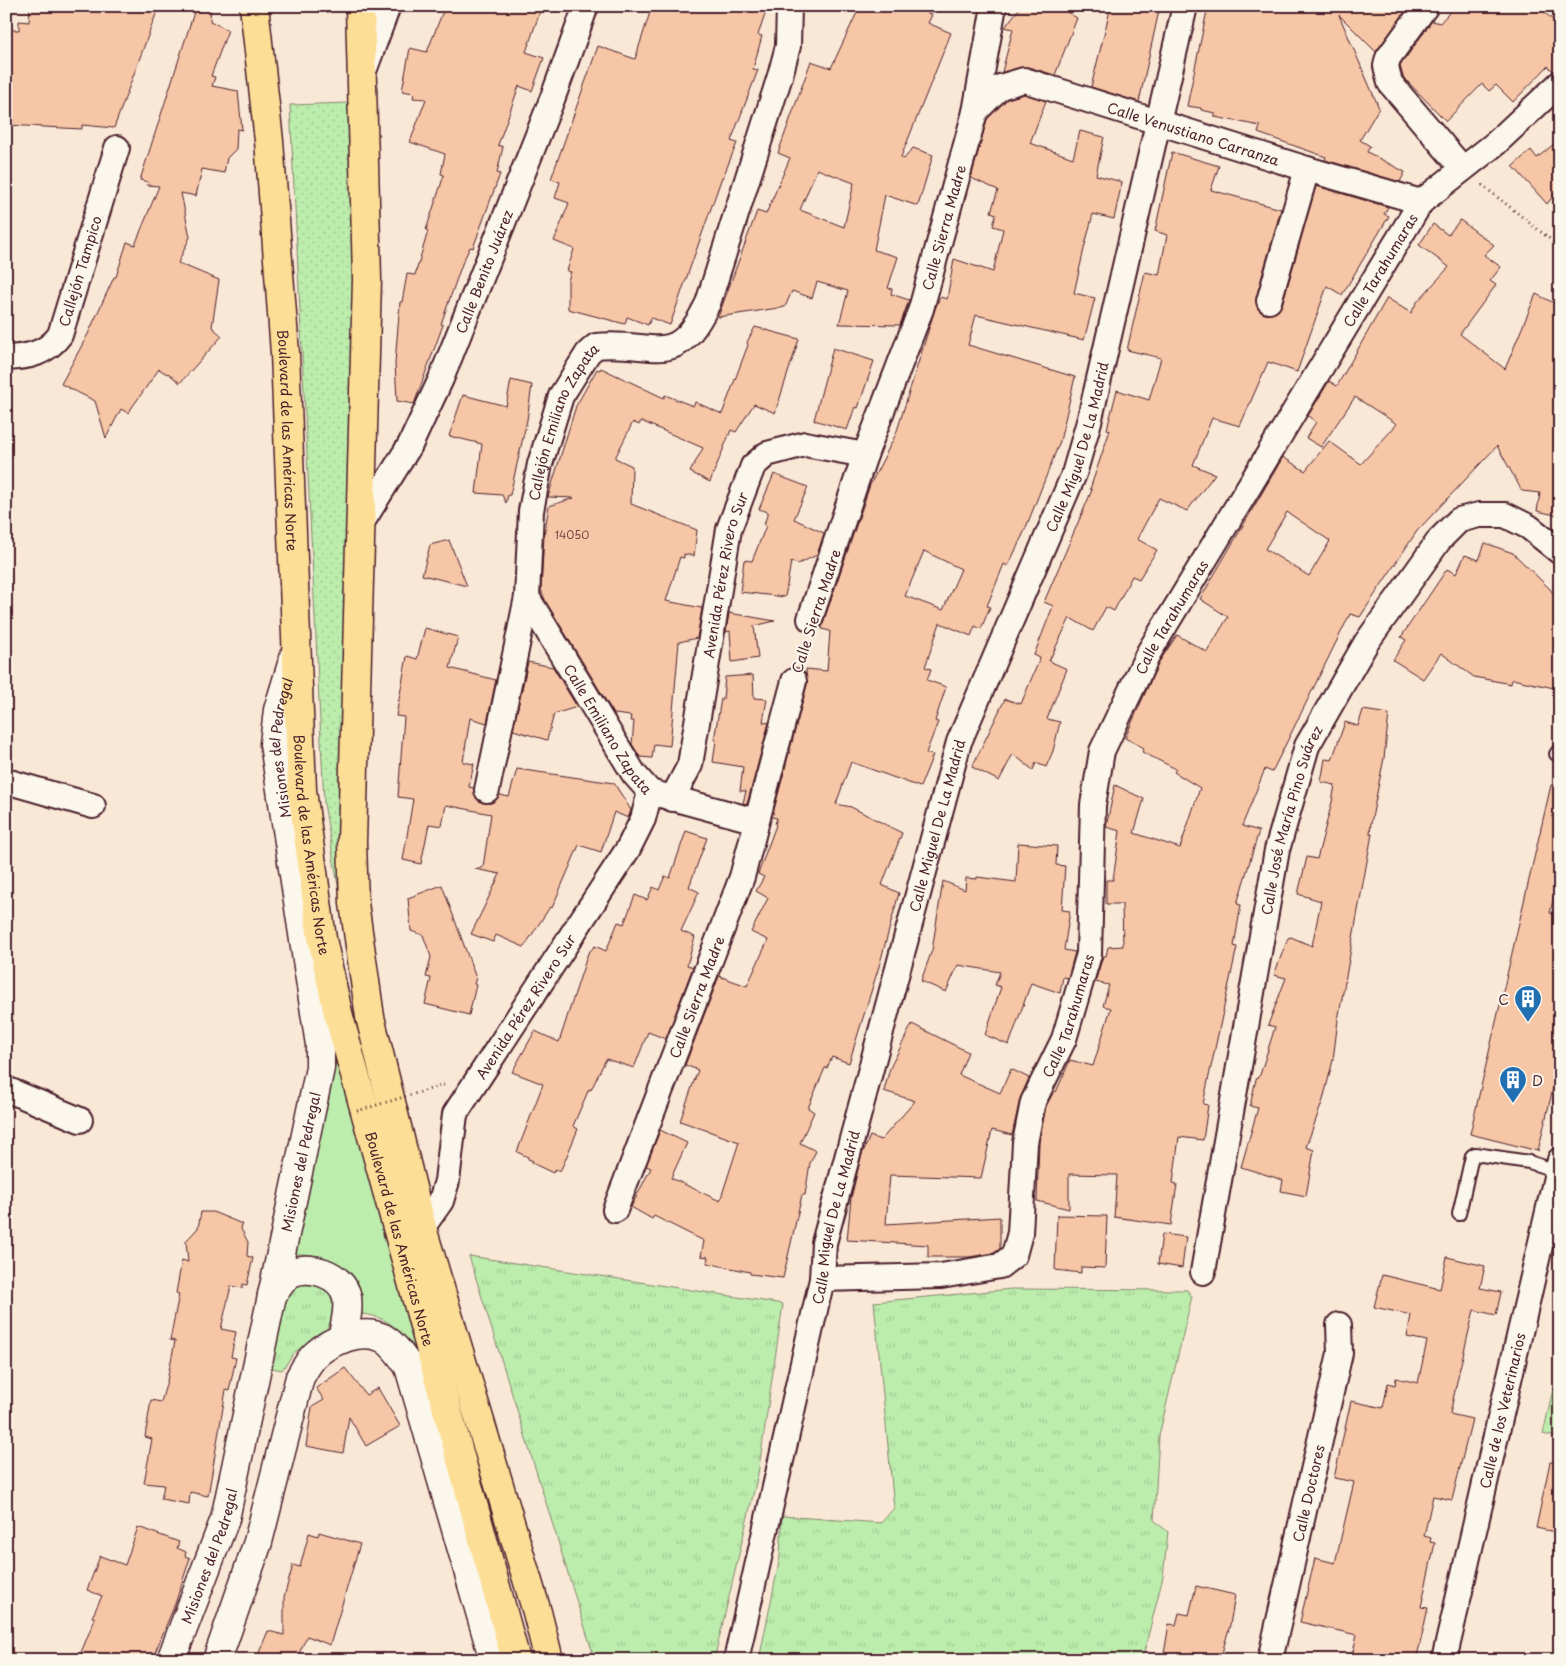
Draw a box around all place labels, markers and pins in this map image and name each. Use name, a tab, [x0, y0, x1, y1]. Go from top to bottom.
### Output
building icon: C	[1513, 984, 1543, 1023]
place label: C	[1498, 989, 1509, 1010]
building icon: D	[1498, 1065, 1528, 1104]
place label: D	[1532, 1070, 1543, 1091]

